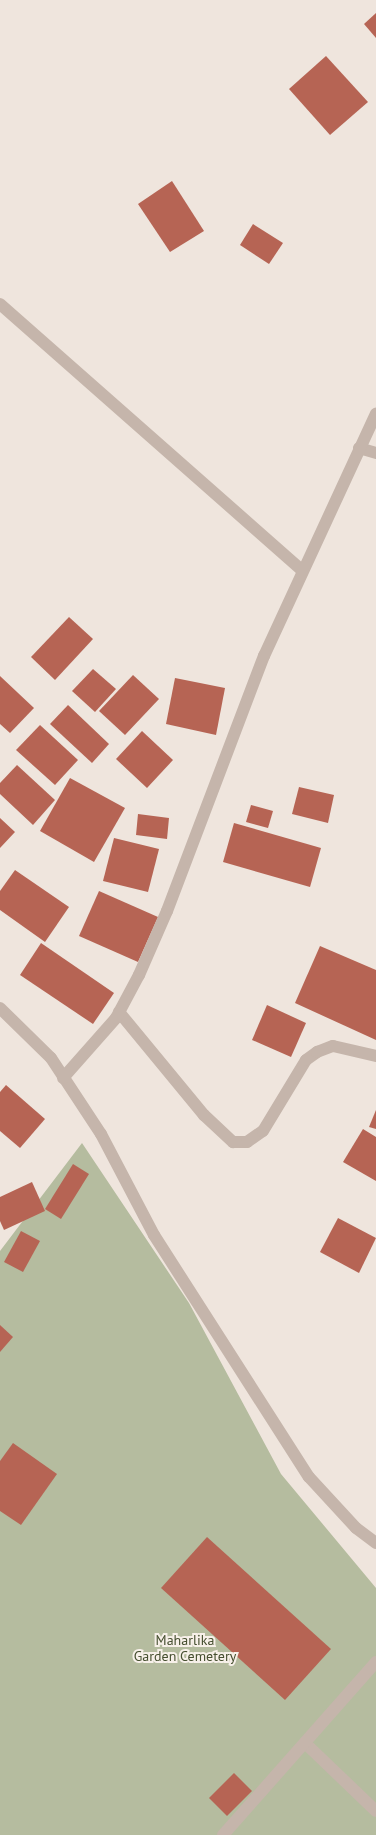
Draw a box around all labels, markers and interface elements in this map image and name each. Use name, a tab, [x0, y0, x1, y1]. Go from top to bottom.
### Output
park label: Maharlika Garden Cemetery	[134, 1632, 236, 1664]

